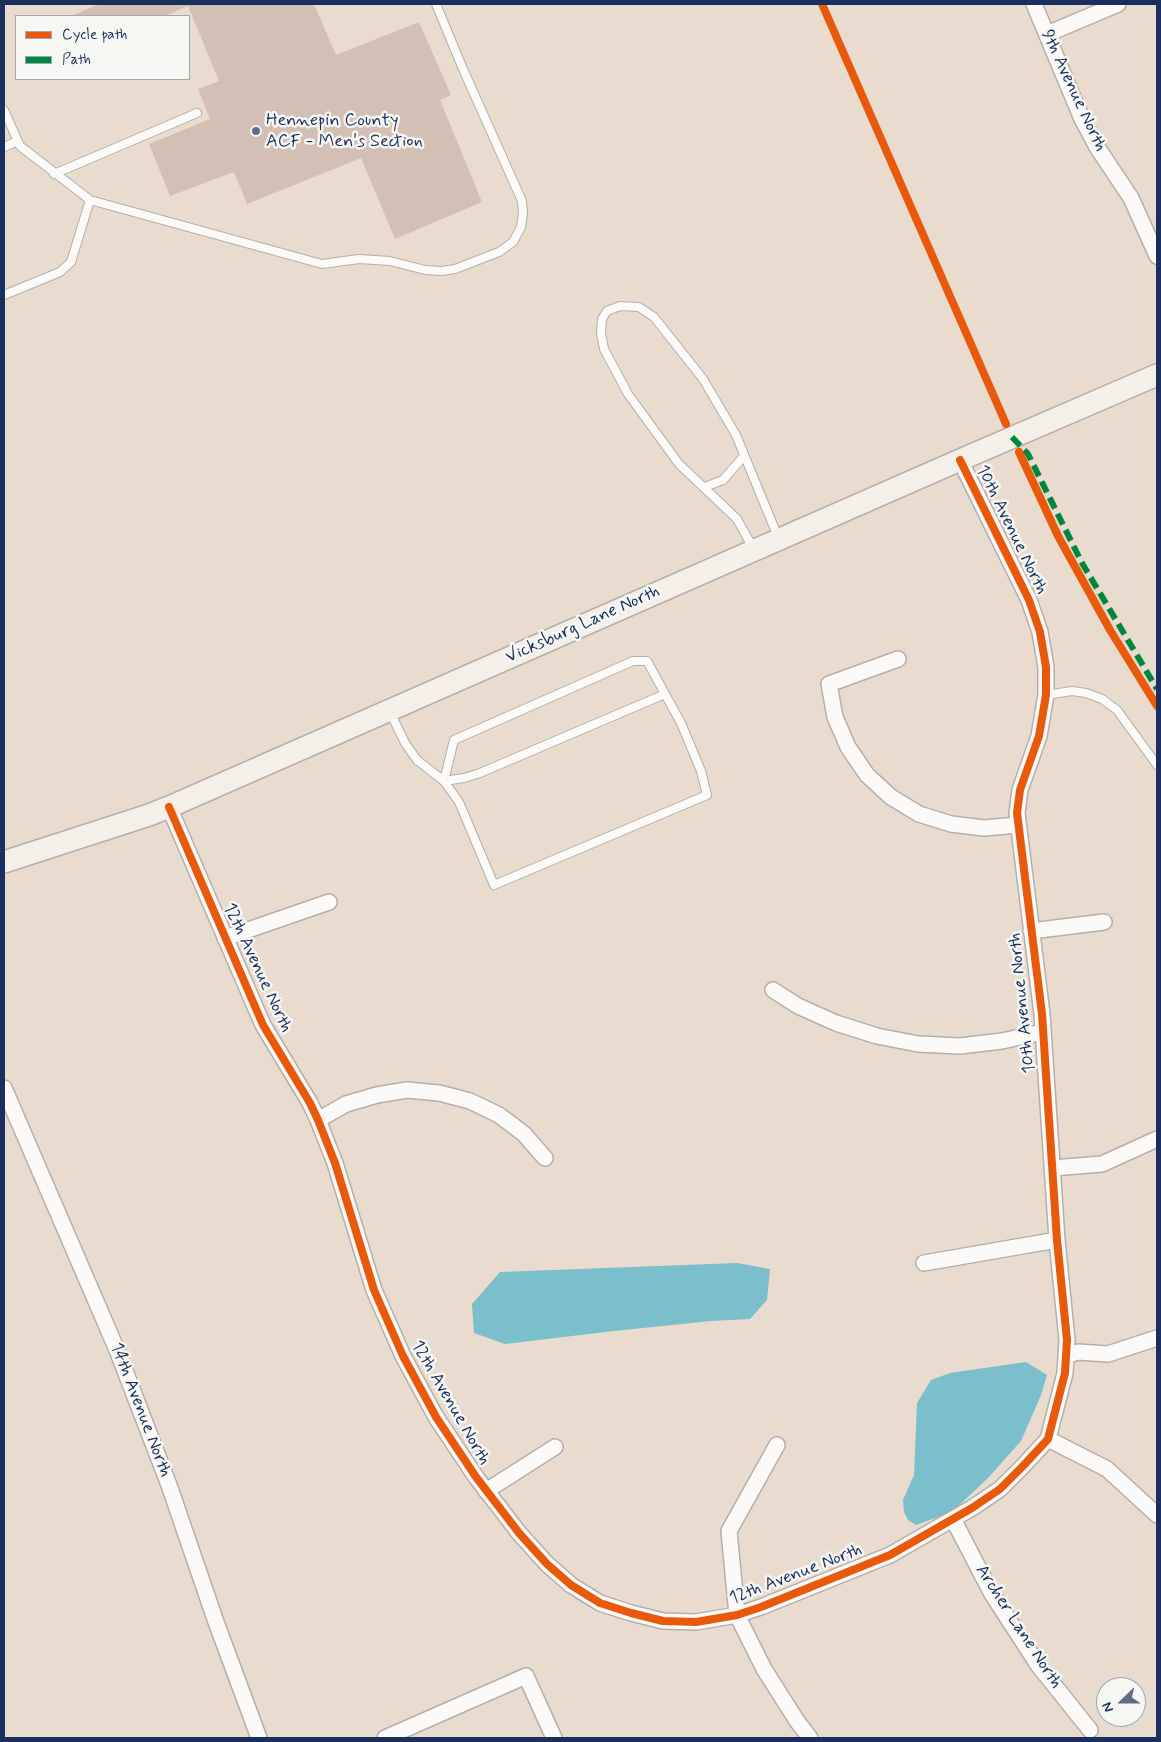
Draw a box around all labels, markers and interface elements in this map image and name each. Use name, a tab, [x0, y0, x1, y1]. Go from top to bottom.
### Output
legend	[15, 15, 190, 80]
text: Cycle path	[62, 25, 127, 45]
street label: 9th Avenue North	[1035, 27, 1111, 155]
text: Path	[62, 50, 91, 70]
place label: Hennepin County ACF - Men's Section	[266, 110, 423, 152]
marker: Hennepin County ACF - Men's Section	[250, 125, 262, 137]
street label: 10th Avenue North	[970, 462, 1052, 598]
street label: Vicksburg Lane North	[503, 581, 663, 669]
street label: 12th Avenue North	[218, 900, 296, 1036]
street label: 10th Avenue North	[1005, 932, 1041, 1074]
street label: 12th Avenue North	[405, 1337, 495, 1469]
street label: 14th Avenue North	[104, 1340, 176, 1480]
street label: 12th Avenue North	[726, 1540, 866, 1610]
street label: Archer Lane North	[970, 1561, 1066, 1693]
north arrow	[1096, 1677, 1146, 1727]
text: N	[1098, 1700, 1118, 1715]

